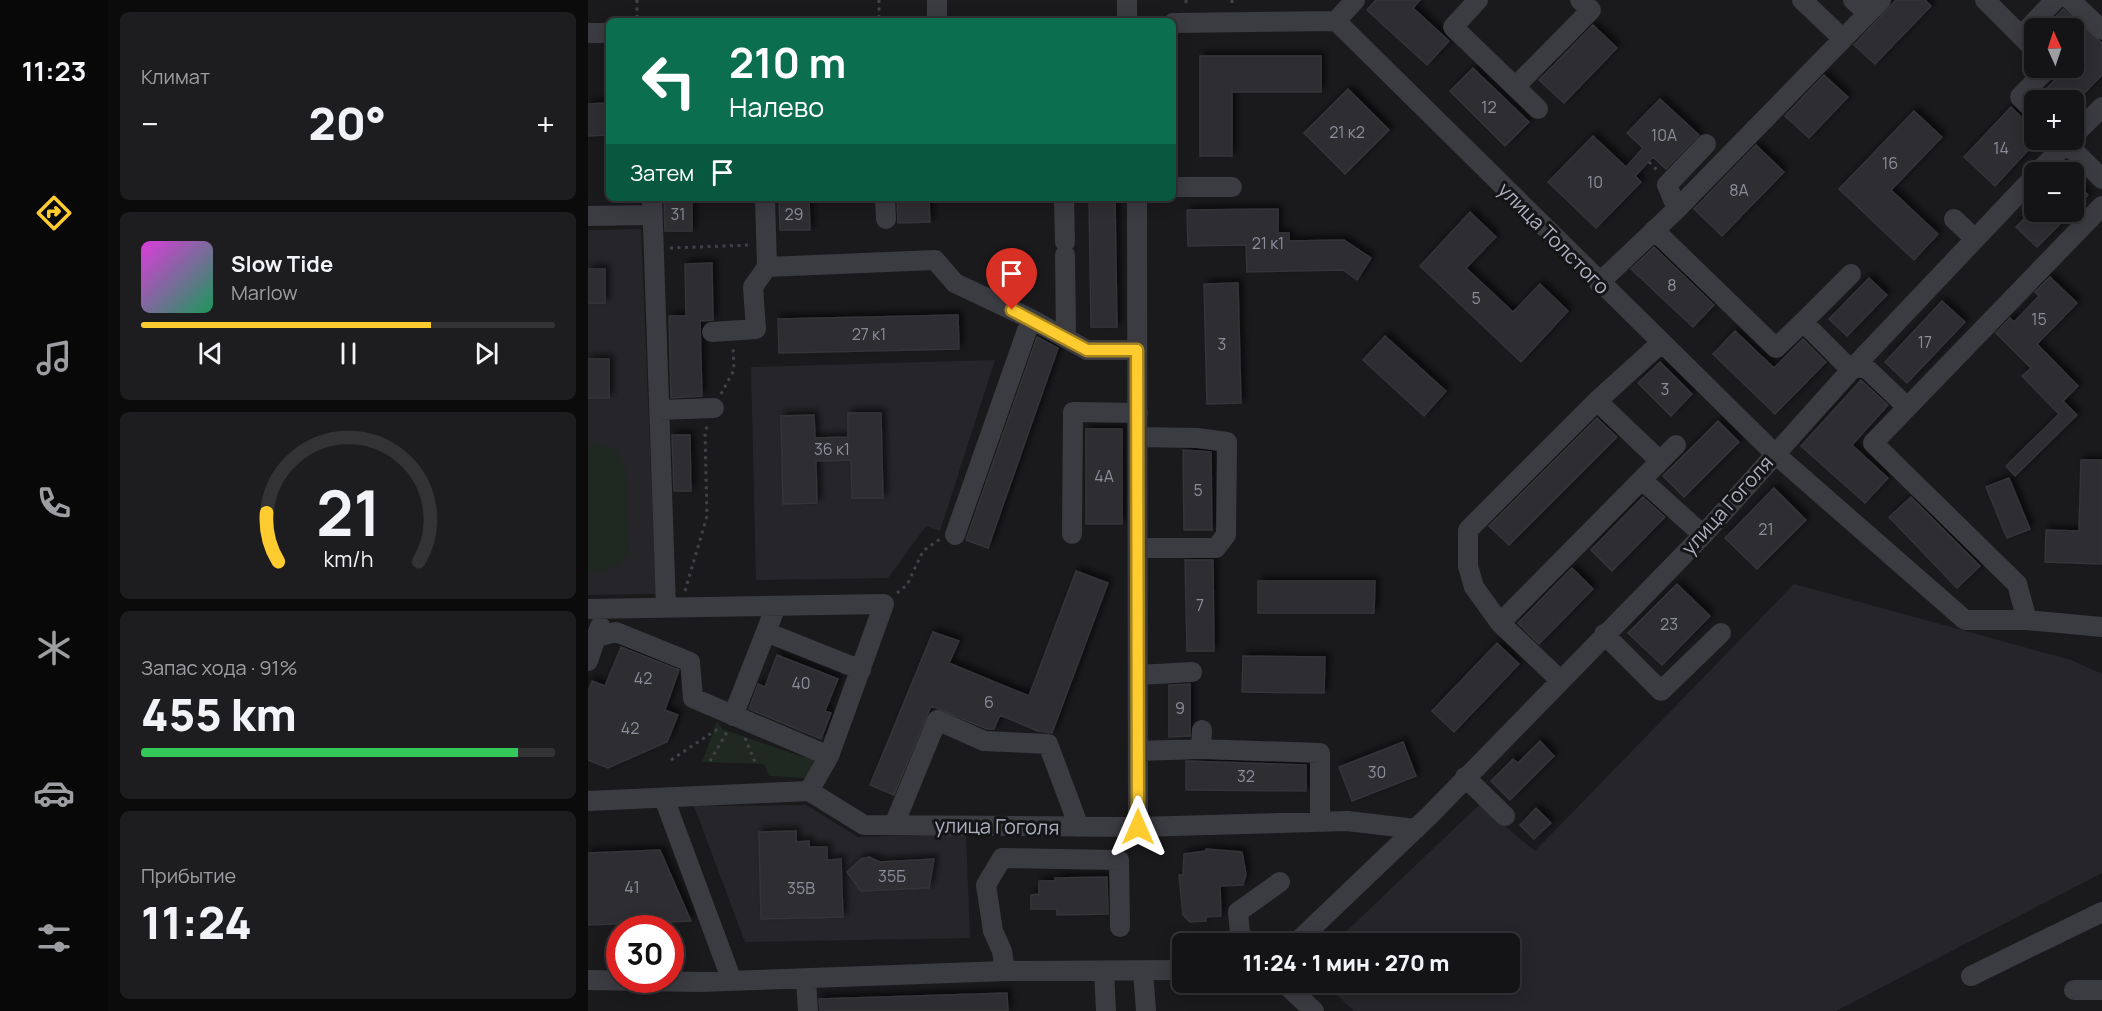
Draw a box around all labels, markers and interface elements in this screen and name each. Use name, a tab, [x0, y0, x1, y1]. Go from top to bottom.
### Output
north arrow	[2024, 18, 2084, 78]
map controls	[2024, 18, 2084, 222]
text: 210 m	[729, 33, 846, 91]
icon: left	[630, 42, 708, 120]
text: 11:23	[22, 52, 86, 89]
text: Климат	[141, 63, 210, 90]
text: Налево	[729, 88, 824, 125]
button: +	[2024, 90, 2084, 150]
text: 20°	[309, 92, 386, 154]
house number: 12	[1481, 96, 1497, 118]
text: −	[141, 101, 159, 146]
text: +	[536, 101, 555, 146]
house number: 21 к2	[1329, 121, 1365, 143]
house number: 10А	[1651, 124, 1677, 146]
house number: 14	[1993, 137, 2009, 159]
house number: 16	[1882, 152, 1898, 174]
icon: arrive	[706, 156, 739, 189]
text: Затем	[630, 158, 694, 188]
button: −	[2024, 162, 2084, 222]
house number: 10	[1587, 171, 1603, 193]
street label: улица Толстого	[1492, 176, 1616, 300]
house number: 8А	[1729, 179, 1749, 201]
icon: directions	[33, 192, 75, 234]
house number: 31	[670, 203, 686, 225]
house number: 29	[784, 203, 804, 225]
house number: 21 к1	[1252, 232, 1284, 254]
pin	[986, 248, 1037, 310]
text: Slow Tide	[231, 249, 333, 279]
icon: arrive	[995, 257, 1028, 290]
house number: 8	[1667, 274, 1677, 296]
text: Marlow	[231, 279, 298, 306]
house number: 5	[1471, 287, 1481, 309]
house number: 15	[2031, 308, 2047, 330]
house number: 27 к1	[852, 323, 886, 345]
house number: 17	[1918, 331, 1932, 353]
house number: 3	[1218, 333, 1226, 355]
icon: music	[33, 337, 75, 379]
icon: previous	[194, 337, 227, 370]
icon: pause	[332, 337, 365, 370]
icon: next	[470, 337, 503, 370]
house number: 3	[1661, 378, 1669, 400]
house number: 36 к1	[814, 438, 850, 460]
street label: улица Гоголя	[1675, 450, 1779, 560]
house number: 4А	[1094, 465, 1114, 487]
text: 21	[316, 470, 380, 556]
house number: 5	[1193, 479, 1203, 501]
icon: phone	[33, 482, 75, 524]
house number: 21	[1758, 518, 1774, 540]
text: km/h	[323, 545, 373, 574]
house number: 7	[1196, 594, 1204, 616]
house number: 23	[1660, 613, 1678, 635]
icon: climate	[33, 627, 75, 669]
text: Запас хода · 91%	[141, 654, 297, 681]
house number: 42	[634, 667, 652, 689]
house number: 40	[791, 672, 811, 694]
text: 455 km	[141, 683, 297, 745]
house number: 6	[984, 691, 994, 713]
house number: 9	[1175, 697, 1185, 719]
house number: 42	[621, 717, 639, 739]
house number: 30	[1368, 761, 1386, 783]
house number: 32	[1237, 765, 1255, 787]
icon: car	[33, 772, 75, 814]
position arrow	[1106, 795, 1170, 859]
street label: улица Гоголя	[934, 811, 1060, 841]
text: Прибытие	[141, 862, 236, 889]
house number: 35Б	[878, 865, 906, 887]
house number: 41	[624, 876, 640, 898]
house number: 35В	[787, 877, 815, 899]
text: 11:24	[141, 891, 252, 953]
speed limit sign: 30	[606, 915, 684, 993]
icon: filters	[33, 917, 75, 959]
text: 11:24 · 1 мин · 270 m	[1243, 948, 1449, 978]

